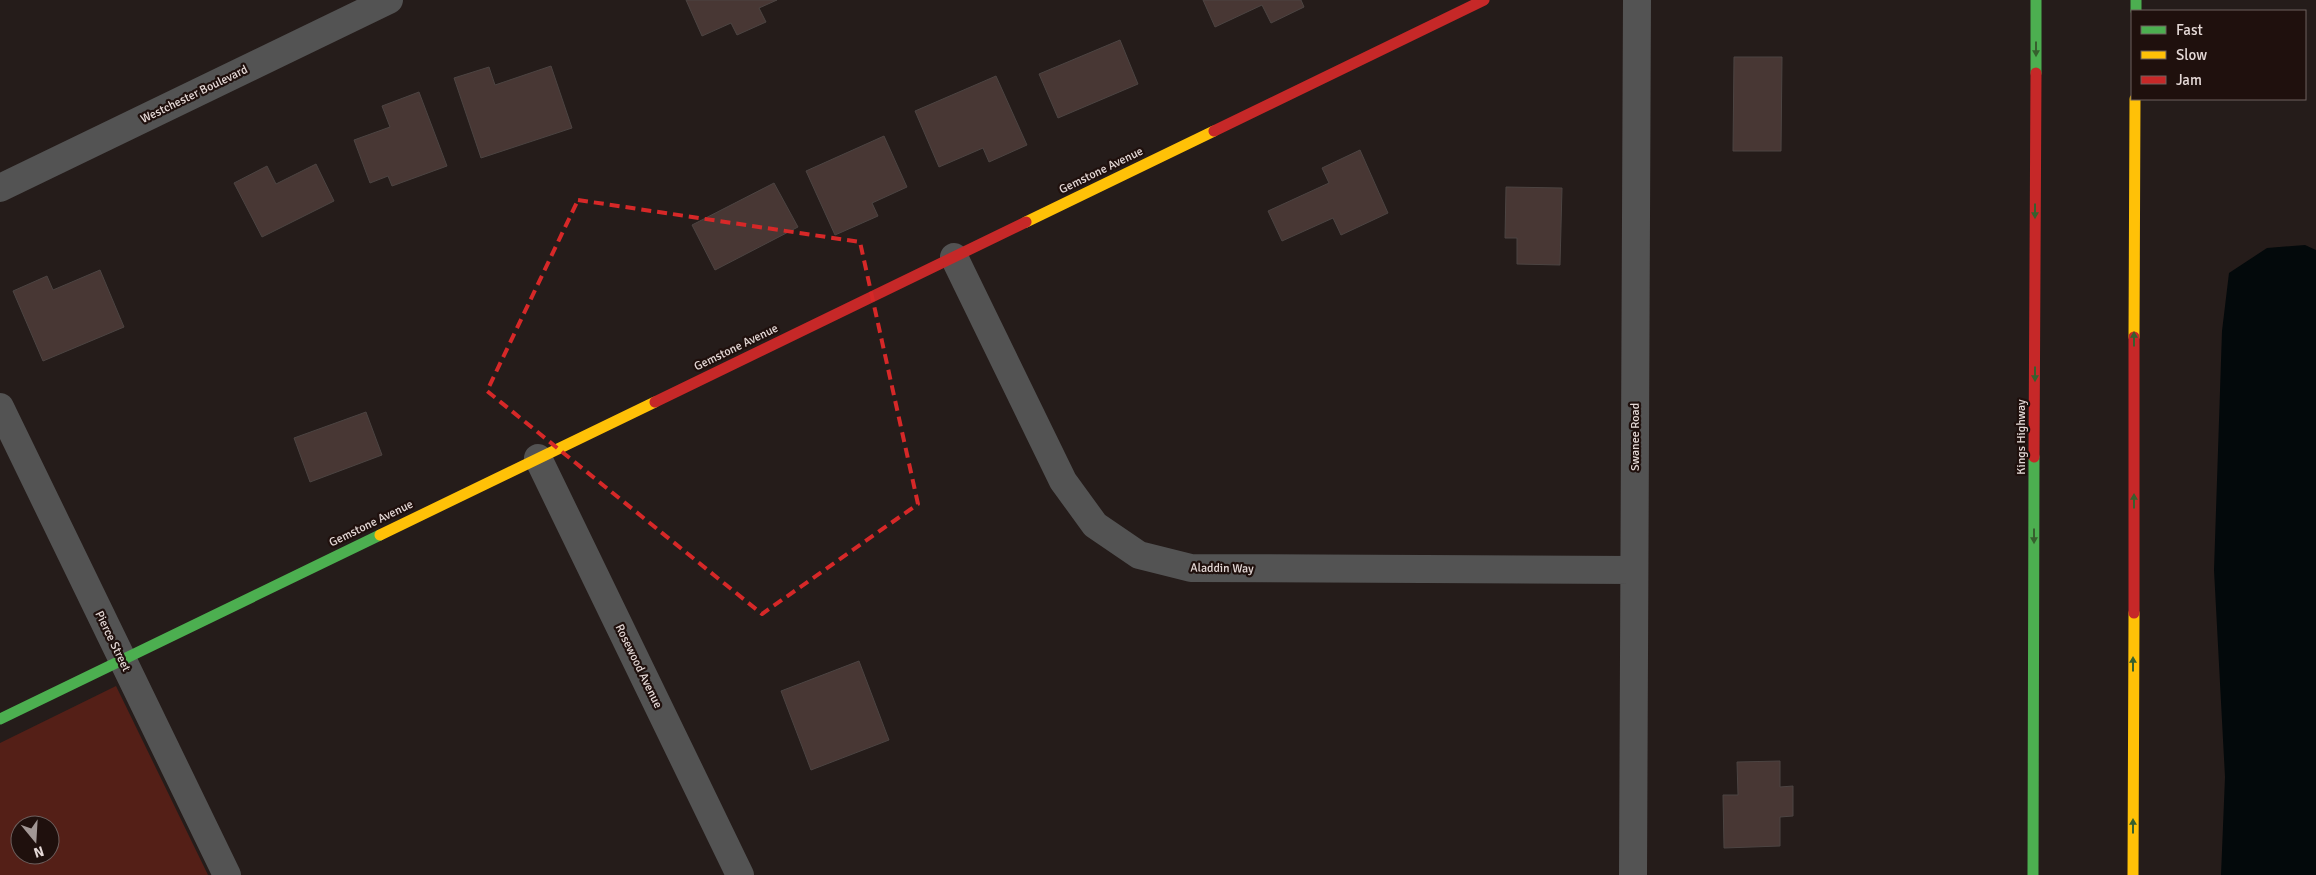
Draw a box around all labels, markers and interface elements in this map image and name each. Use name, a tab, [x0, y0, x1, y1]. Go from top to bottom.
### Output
legend	[2131, 10, 2306, 100]
text: Fast	[2176, 21, 2203, 39]
one-way arrow	[2032, 41, 2040, 57]
text: Slow	[2176, 46, 2207, 64]
street label: Westchester Boulevard	[138, 62, 250, 127]
text: Jam	[2176, 71, 2202, 89]
street label: Gemstone Avenue	[1057, 144, 1146, 197]
one-way arrow	[2031, 203, 2039, 219]
street label: Gemstone Avenue	[692, 321, 781, 374]
one-way arrow	[2130, 331, 2138, 347]
one-way arrow	[2031, 366, 2039, 382]
street label: Kings Highway	[2014, 399, 2029, 475]
street label: Swanee Road	[1628, 403, 1643, 471]
one-way arrow	[2130, 493, 2138, 509]
street label: Gemstone Avenue	[327, 497, 416, 550]
one-way arrow	[2030, 528, 2038, 544]
street label: Aladdin Way	[1190, 560, 1254, 577]
street label: Pierce Street	[91, 608, 134, 674]
street label: Rosewood Avenue	[612, 622, 665, 711]
one-way arrow	[2129, 656, 2137, 672]
north arrow	[10, 815, 60, 865]
one-way arrow	[2129, 818, 2137, 834]
text: N	[32, 842, 46, 861]

